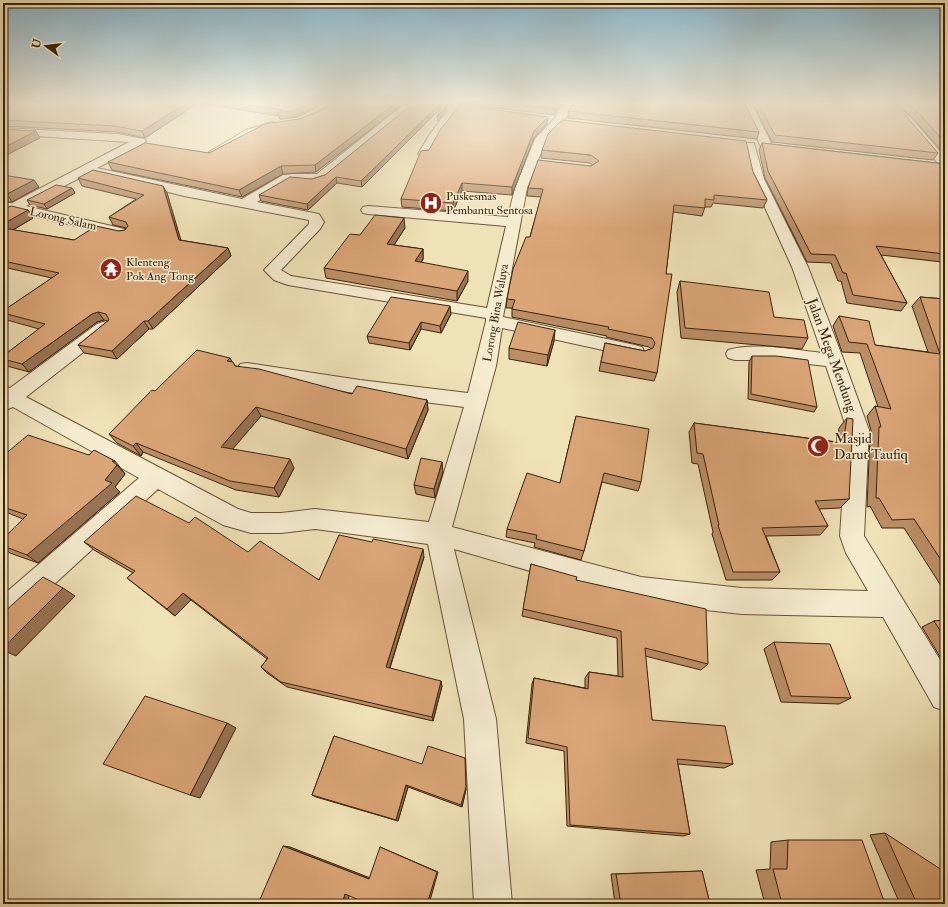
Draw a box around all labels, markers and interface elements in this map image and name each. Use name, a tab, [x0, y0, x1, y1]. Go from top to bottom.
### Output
north arrow	[26, 26, 66, 66]
text: U	[29, 37, 44, 50]
place label: Puskesmas Pembantu Sentosa	[446, 189, 534, 218]
hospital icon: Puskesmas Pembantu Sentosa	[418, 190, 444, 216]
street label: Lorong Salam	[28, 204, 99, 234]
place label: Klenteng Pok Ang Tong	[126, 255, 195, 284]
temple icon: Klenteng Pok Ang Tong	[98, 256, 124, 282]
street label: Lorong Bina Waluya	[480, 262, 512, 363]
street label: Jalan Mega Mendung	[803, 295, 861, 415]
place label: Masjid Darut Taufiq	[834, 430, 909, 463]
mosque icon: Masjid Darut Taufiq	[805, 433, 831, 459]

